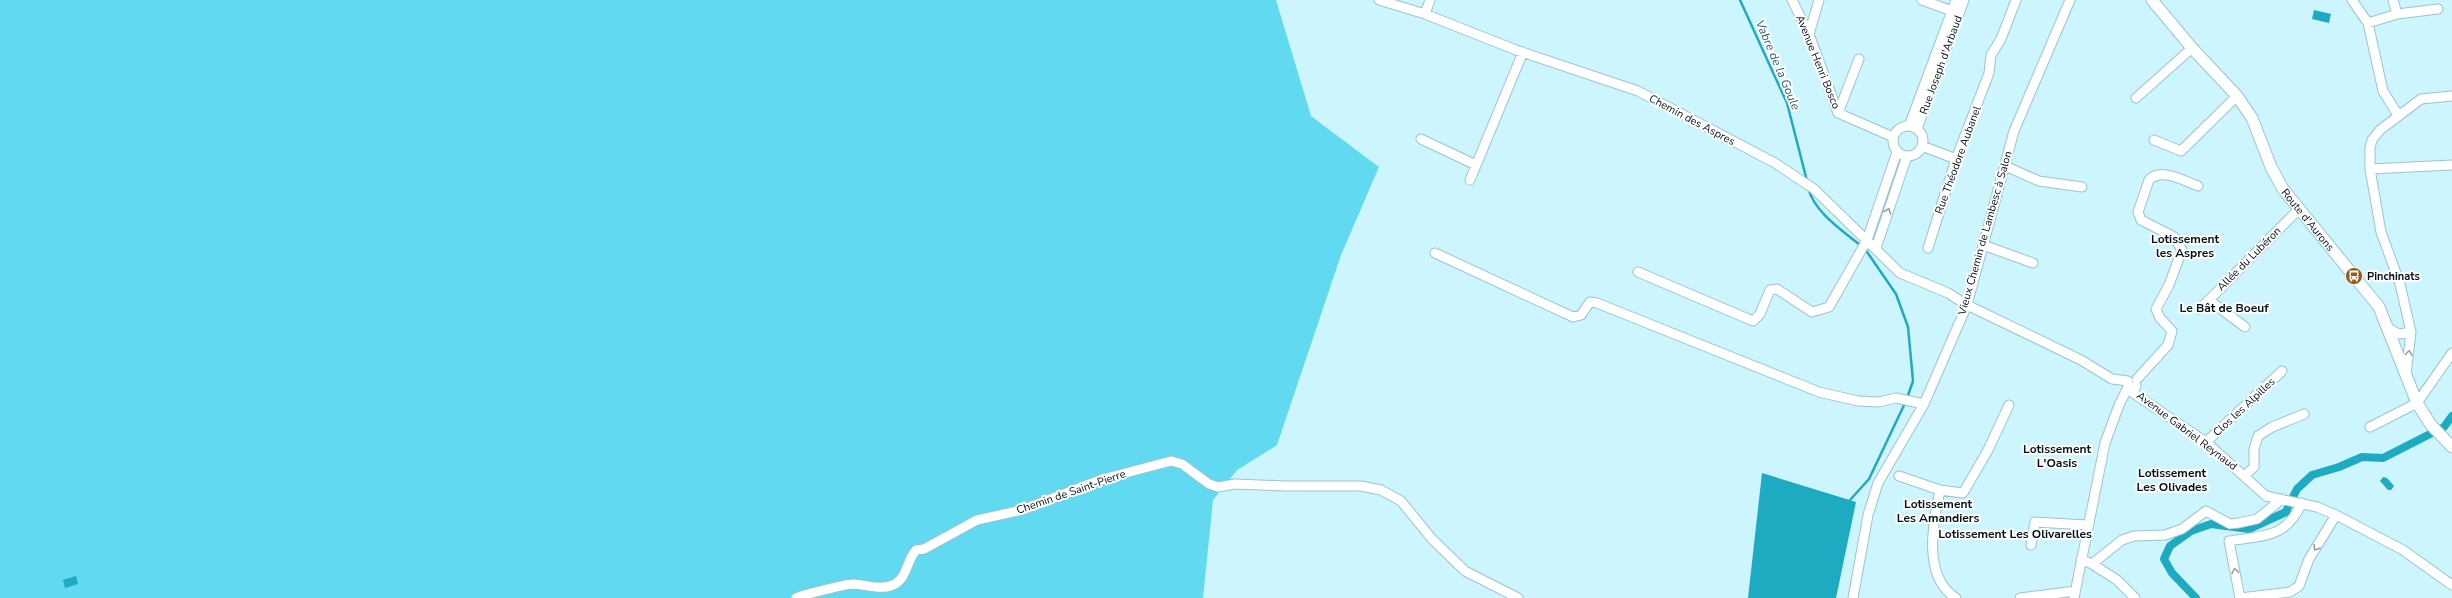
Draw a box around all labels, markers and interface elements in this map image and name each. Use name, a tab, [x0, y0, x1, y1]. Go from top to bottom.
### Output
street label: Avenue Henri Bosco	[1792, 13, 1844, 111]
street label: Rue Joseph d'Arbaud	[1916, 13, 1966, 117]
water label: Vabre de la Goule	[1752, 18, 1804, 113]
street label: Chemin des Aspres	[1646, 91, 1738, 149]
street label: Rue Théodore Aubanel	[1931, 103, 1985, 216]
street label: Vieux Chemin de Lambesc à Salon	[1954, 149, 2016, 318]
street label: Route d'Aurons	[2278, 185, 2338, 254]
one-way arrow	[1884, 208, 1892, 215]
street label: Allée du Lubéron	[2214, 224, 2284, 294]
district label: Lotissement les Aspres	[2151, 231, 2219, 261]
bus stop icon: Pinchinats	[2344, 266, 2364, 286]
place label: Pinchinats	[2367, 269, 2420, 284]
district label: Le Bât de Boeuf	[2179, 300, 2269, 316]
one-way arrow	[2405, 350, 2413, 356]
street label: Clos les Alpilles	[2210, 374, 2278, 440]
street label: Avenue Gabriel Reynaud	[2134, 388, 2240, 474]
district label: Lotissement L'Oasis	[2023, 441, 2091, 471]
district label: Lotissement Les Olivades	[2137, 465, 2208, 495]
street label: Chemin de Saint-Pierre	[1014, 466, 1128, 518]
district label: Lotissement Les Amandiers	[1897, 496, 1979, 526]
district label: Lotissement Les Olivarelles	[1938, 526, 2092, 542]
one-way arrow	[2313, 544, 2320, 551]
one-way arrow	[2231, 568, 2239, 574]

